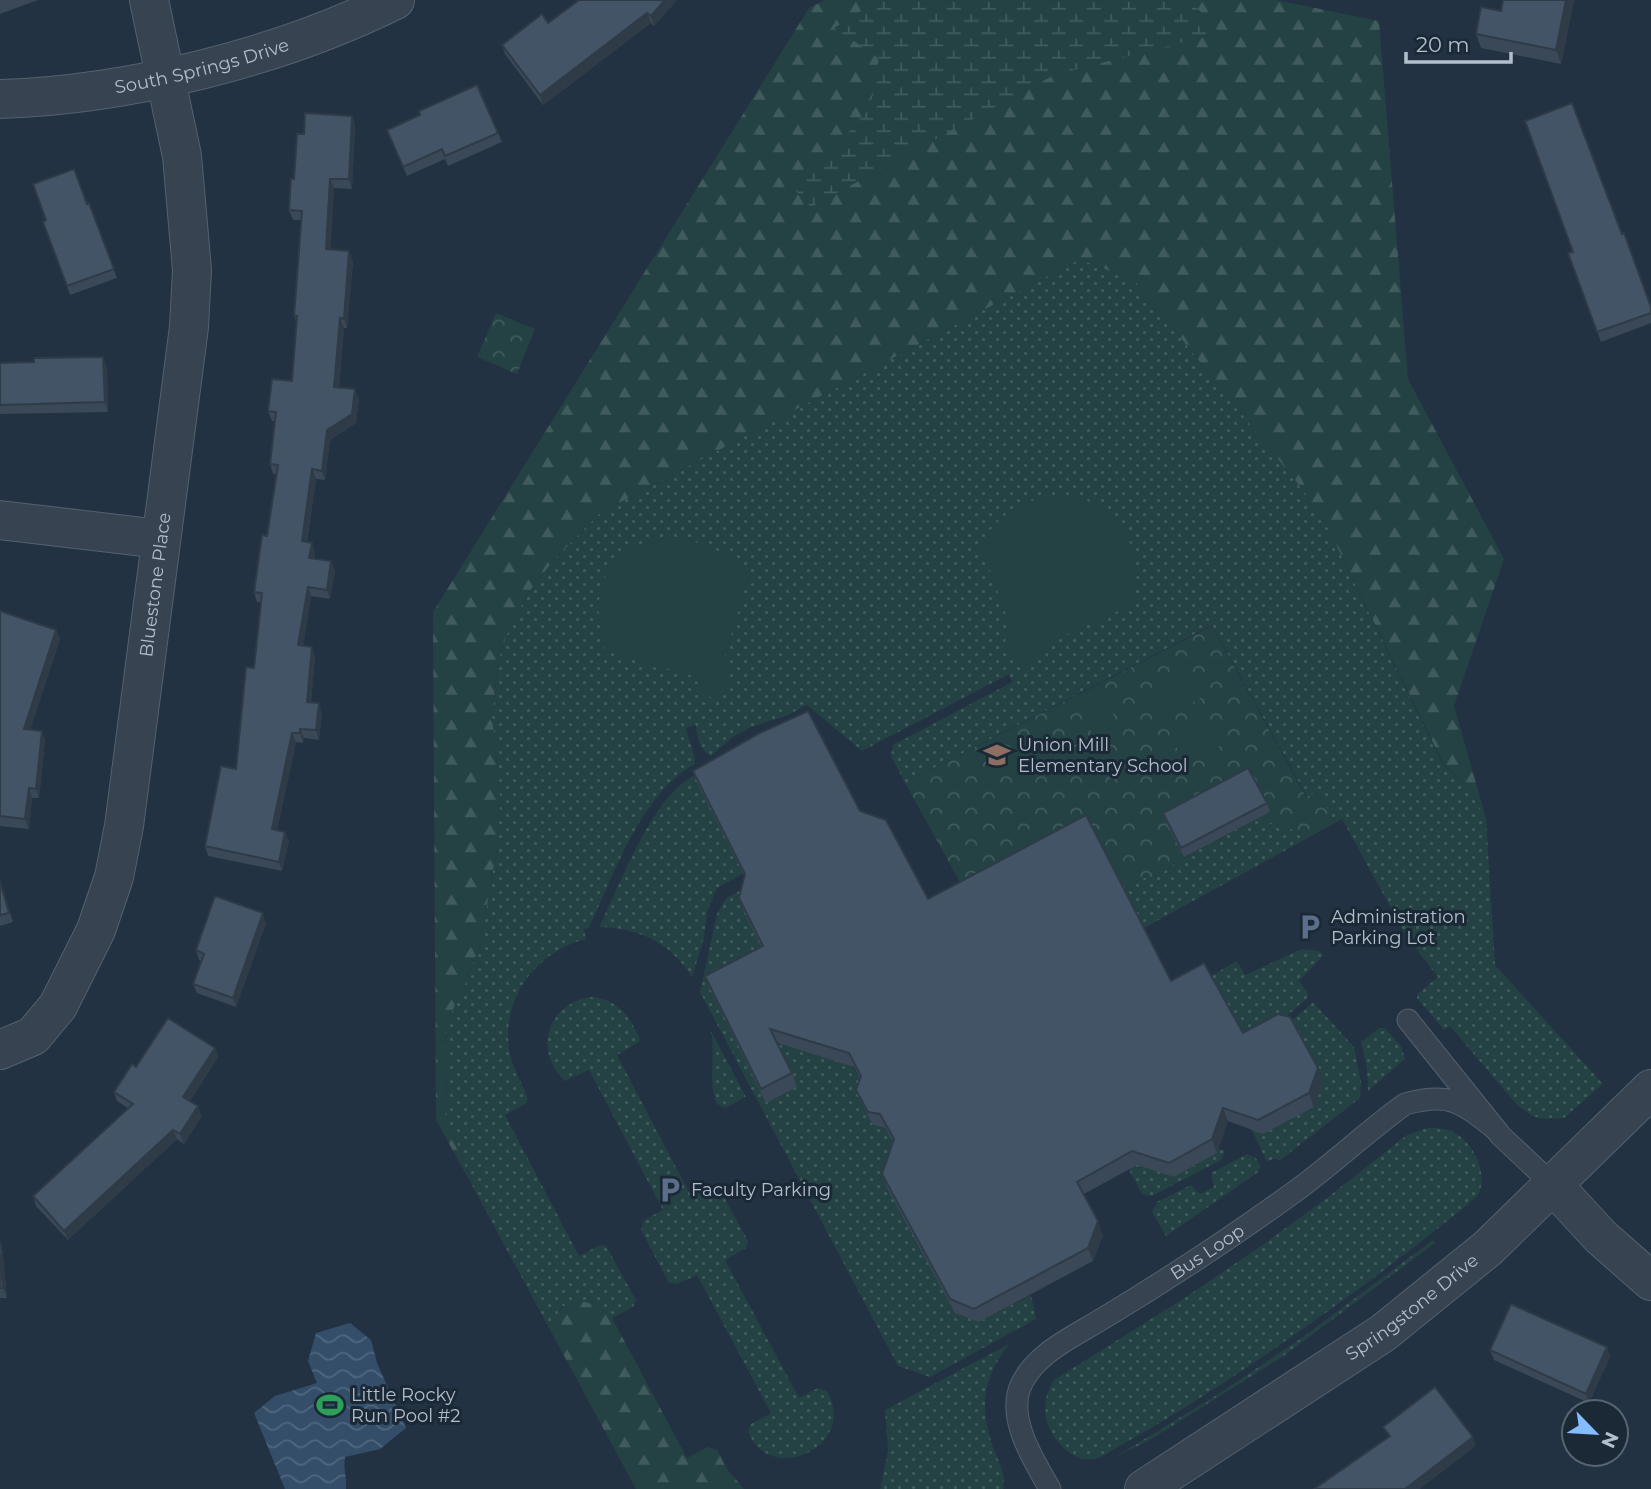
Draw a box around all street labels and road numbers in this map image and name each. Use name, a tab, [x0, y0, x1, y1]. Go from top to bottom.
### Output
street label: South Springs Drive	[113, 34, 292, 98]
street label: Bluestone Place	[135, 511, 176, 658]
street label: Bus Loop	[1166, 1219, 1249, 1285]
street label: Springstone Drive	[1342, 1249, 1483, 1365]

